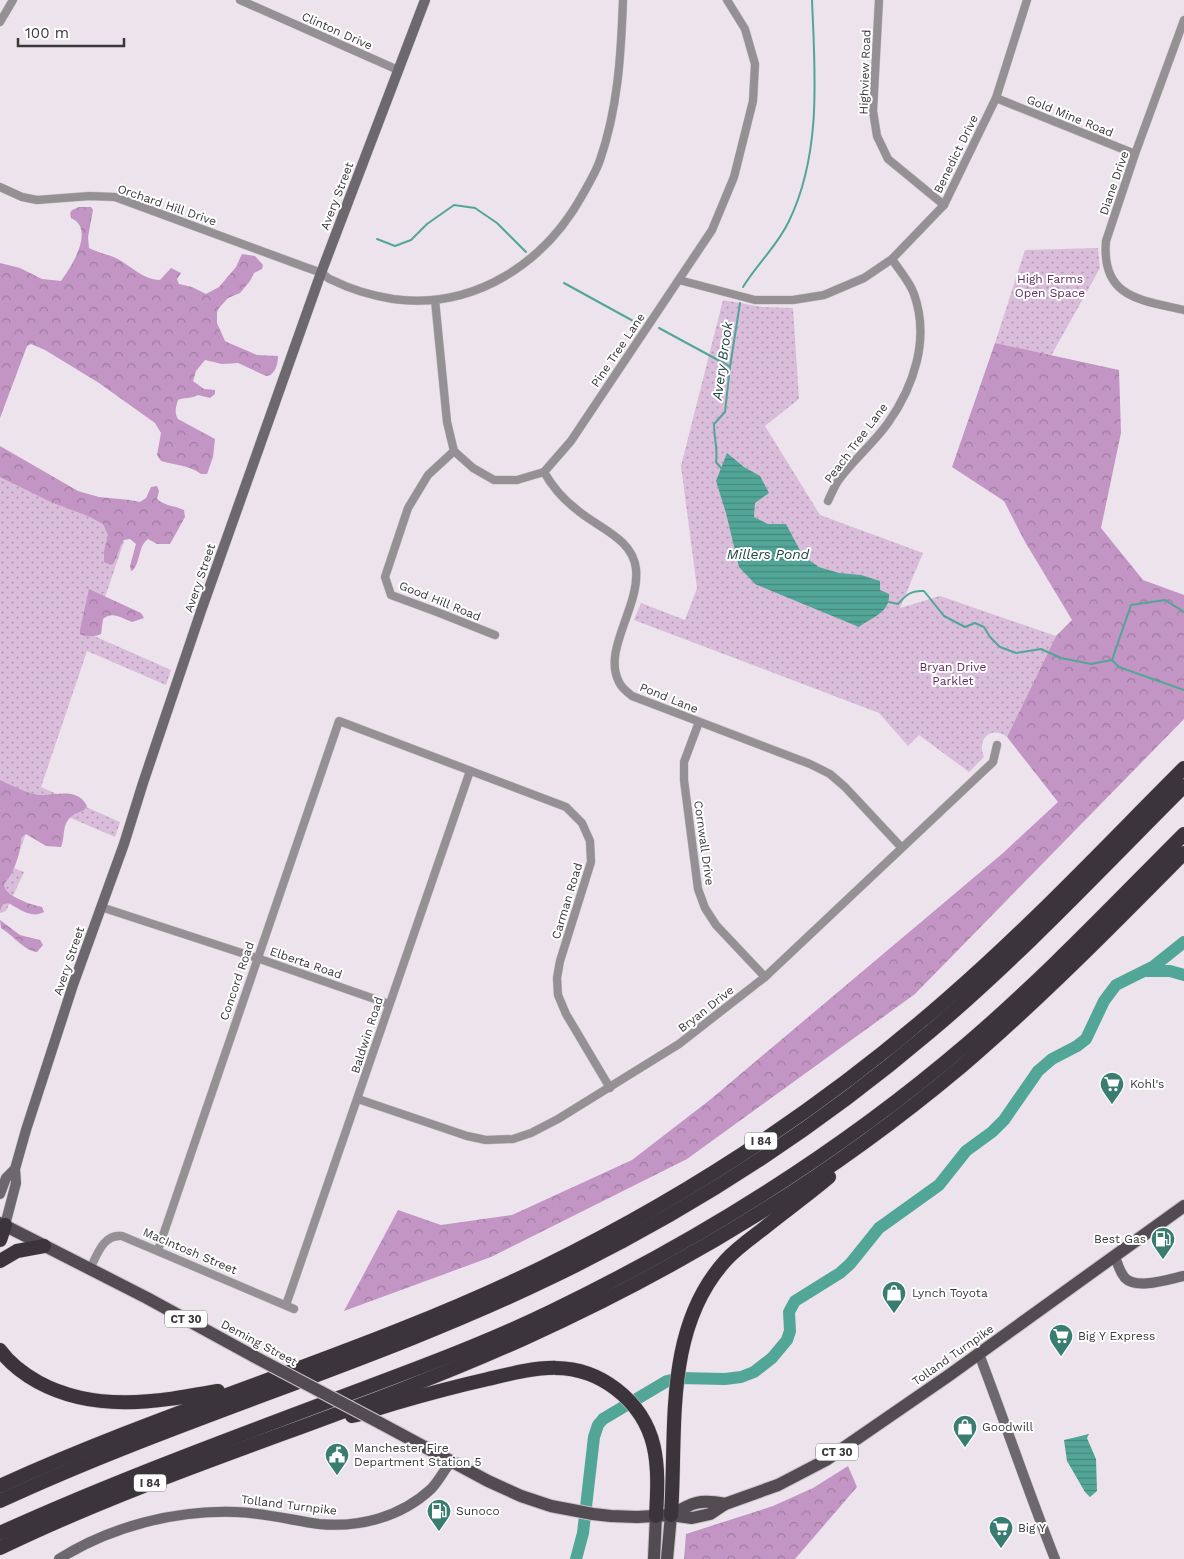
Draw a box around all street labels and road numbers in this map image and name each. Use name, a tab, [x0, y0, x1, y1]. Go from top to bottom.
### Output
street label: Clinton Drive	[299, 9, 375, 53]
street label: Highview Road	[857, 29, 873, 115]
street label: Gold Mine Road	[1025, 92, 1115, 140]
street label: Benedict Drive	[931, 112, 981, 195]
street label: Diane Drive	[1096, 149, 1132, 217]
street label: Avery Street	[318, 160, 356, 232]
street label: Orchard Hill Drive	[116, 181, 218, 229]
street label: Pine Tree Lane	[588, 310, 648, 390]
street label: Peach Tree Lane	[821, 400, 891, 486]
street label: Avery Street	[182, 542, 218, 614]
street label: Good Hill Road	[397, 578, 483, 624]
street label: Pond Lane	[638, 680, 700, 716]
street label: Cornwall Drive	[691, 800, 717, 886]
street label: Carman Road	[549, 861, 585, 941]
street label: Avery Street	[51, 925, 87, 997]
street label: Concord Road	[217, 940, 257, 1022]
street label: Elberta Road	[268, 944, 344, 982]
street label: Bryan Drive	[675, 983, 737, 1035]
street label: Baldwin Road	[348, 995, 386, 1075]
road number: I 84	[745, 1132, 777, 1150]
street label: MacIntosh Street	[141, 1225, 239, 1277]
road number: CT 30	[165, 1310, 207, 1328]
street label: Deming Street	[219, 1317, 299, 1369]
street label: Tolland Turnpike	[909, 1322, 997, 1388]
road number: CT 30	[816, 1444, 858, 1460]
road number: I 84	[134, 1475, 166, 1492]
street label: Tolland Turnpike	[240, 1492, 338, 1518]

